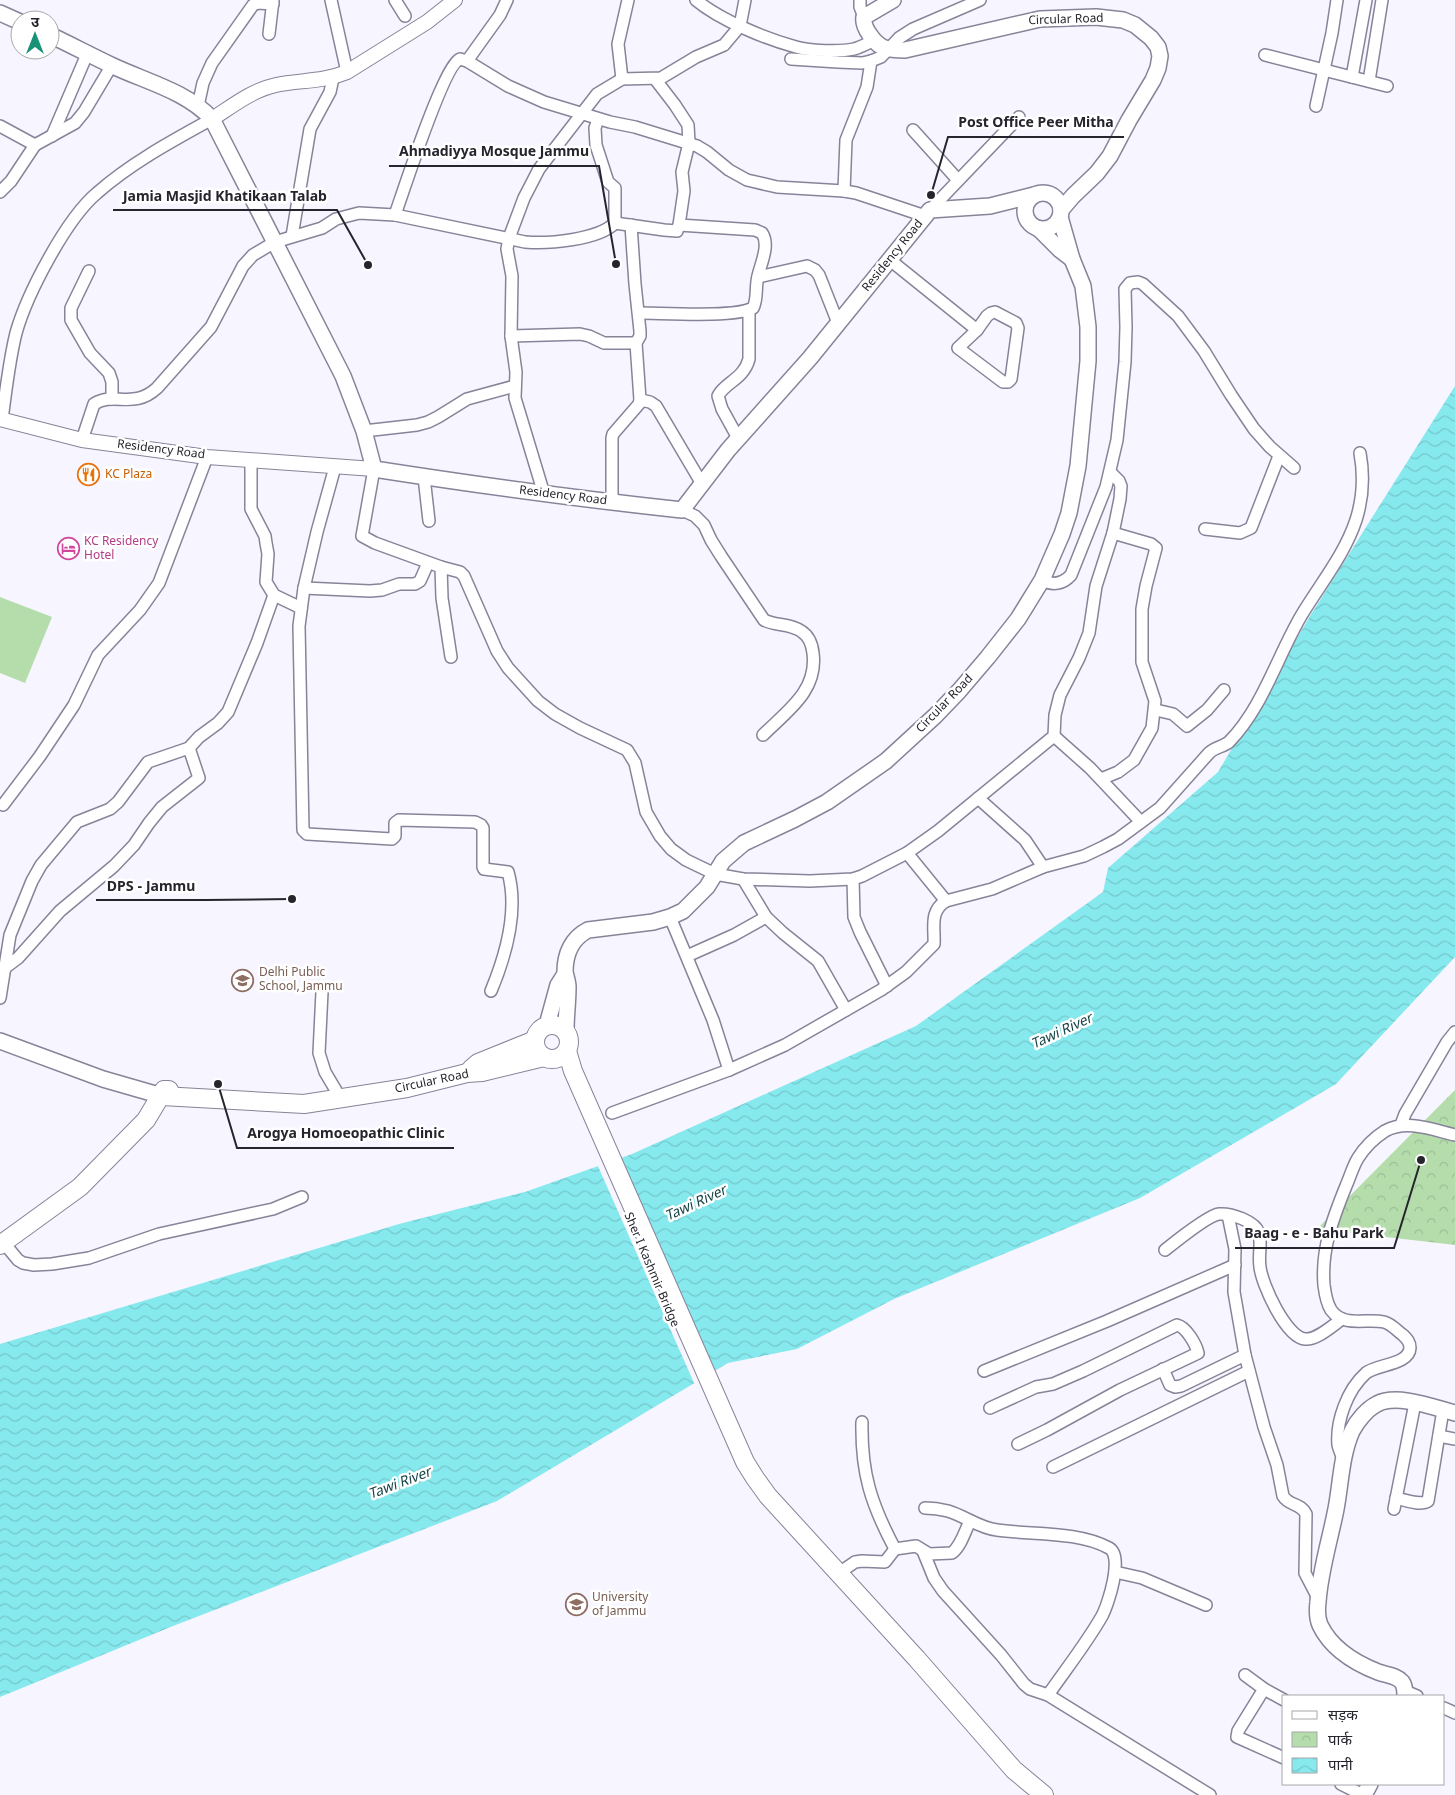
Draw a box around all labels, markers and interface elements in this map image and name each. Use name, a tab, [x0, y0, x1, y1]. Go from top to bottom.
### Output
north arrow	[10, 10, 60, 60]
street label: Circular Road	[1028, 11, 1104, 29]
text: उ	[31, 14, 40, 33]
callout: Post Office Peer Mitha	[948, 108, 1124, 137]
text: Post Office Peer Mitha	[958, 114, 1114, 133]
callout: Ahmadiyya Mosque Jammu	[389, 137, 599, 166]
text: Ahmadiyya Mosque Jammu	[399, 143, 589, 162]
callout: Jamia Masjid Khatikaan Talab	[113, 181, 337, 210]
text: Jamia Masjid Khatikaan Talab	[121, 188, 327, 207]
street label: Residency Road	[859, 217, 927, 295]
street label: Residency Road	[116, 437, 206, 463]
restaurant icon: KC Plaza	[77, 463, 101, 487]
place label: KC Plaza	[105, 467, 152, 483]
street label: Residency Road	[518, 483, 608, 509]
place label: KC Residency Hotel	[84, 534, 159, 564]
hotel icon: KC Residency Hotel	[56, 537, 80, 561]
street label: Circular Road	[913, 671, 977, 737]
callout: DPS - Jammu	[96, 871, 205, 900]
text: DPS - Jammu	[107, 878, 195, 897]
place label: Delhi Public School, Jammu	[259, 965, 343, 995]
school or university icon: Delhi Public School, Jammu	[231, 968, 255, 992]
water label: Tawi River	[1028, 1009, 1098, 1055]
street label: Circular Road	[393, 1066, 471, 1098]
callout: Arogya Homoeopathic Clinic	[237, 1119, 454, 1148]
text: Arogya Homoeopathic Clinic	[247, 1125, 445, 1144]
water label: Tawi River	[662, 1181, 732, 1227]
street label: Sher I Kashmir Bridge	[620, 1210, 683, 1330]
callout: Baag - e - Bahu Park	[1235, 1219, 1394, 1248]
text: Baag - e - Bahu Park	[1244, 1225, 1384, 1244]
water label: Tawi River	[366, 1463, 436, 1505]
place label: University of Jammu	[592, 1590, 649, 1620]
school or university icon: University of Jammu	[564, 1593, 588, 1617]
legend	[1282, 1695, 1445, 1785]
text: सड़क	[1328, 1707, 1358, 1726]
text: पार्क	[1328, 1731, 1352, 1751]
text: पानी	[1328, 1757, 1354, 1776]

